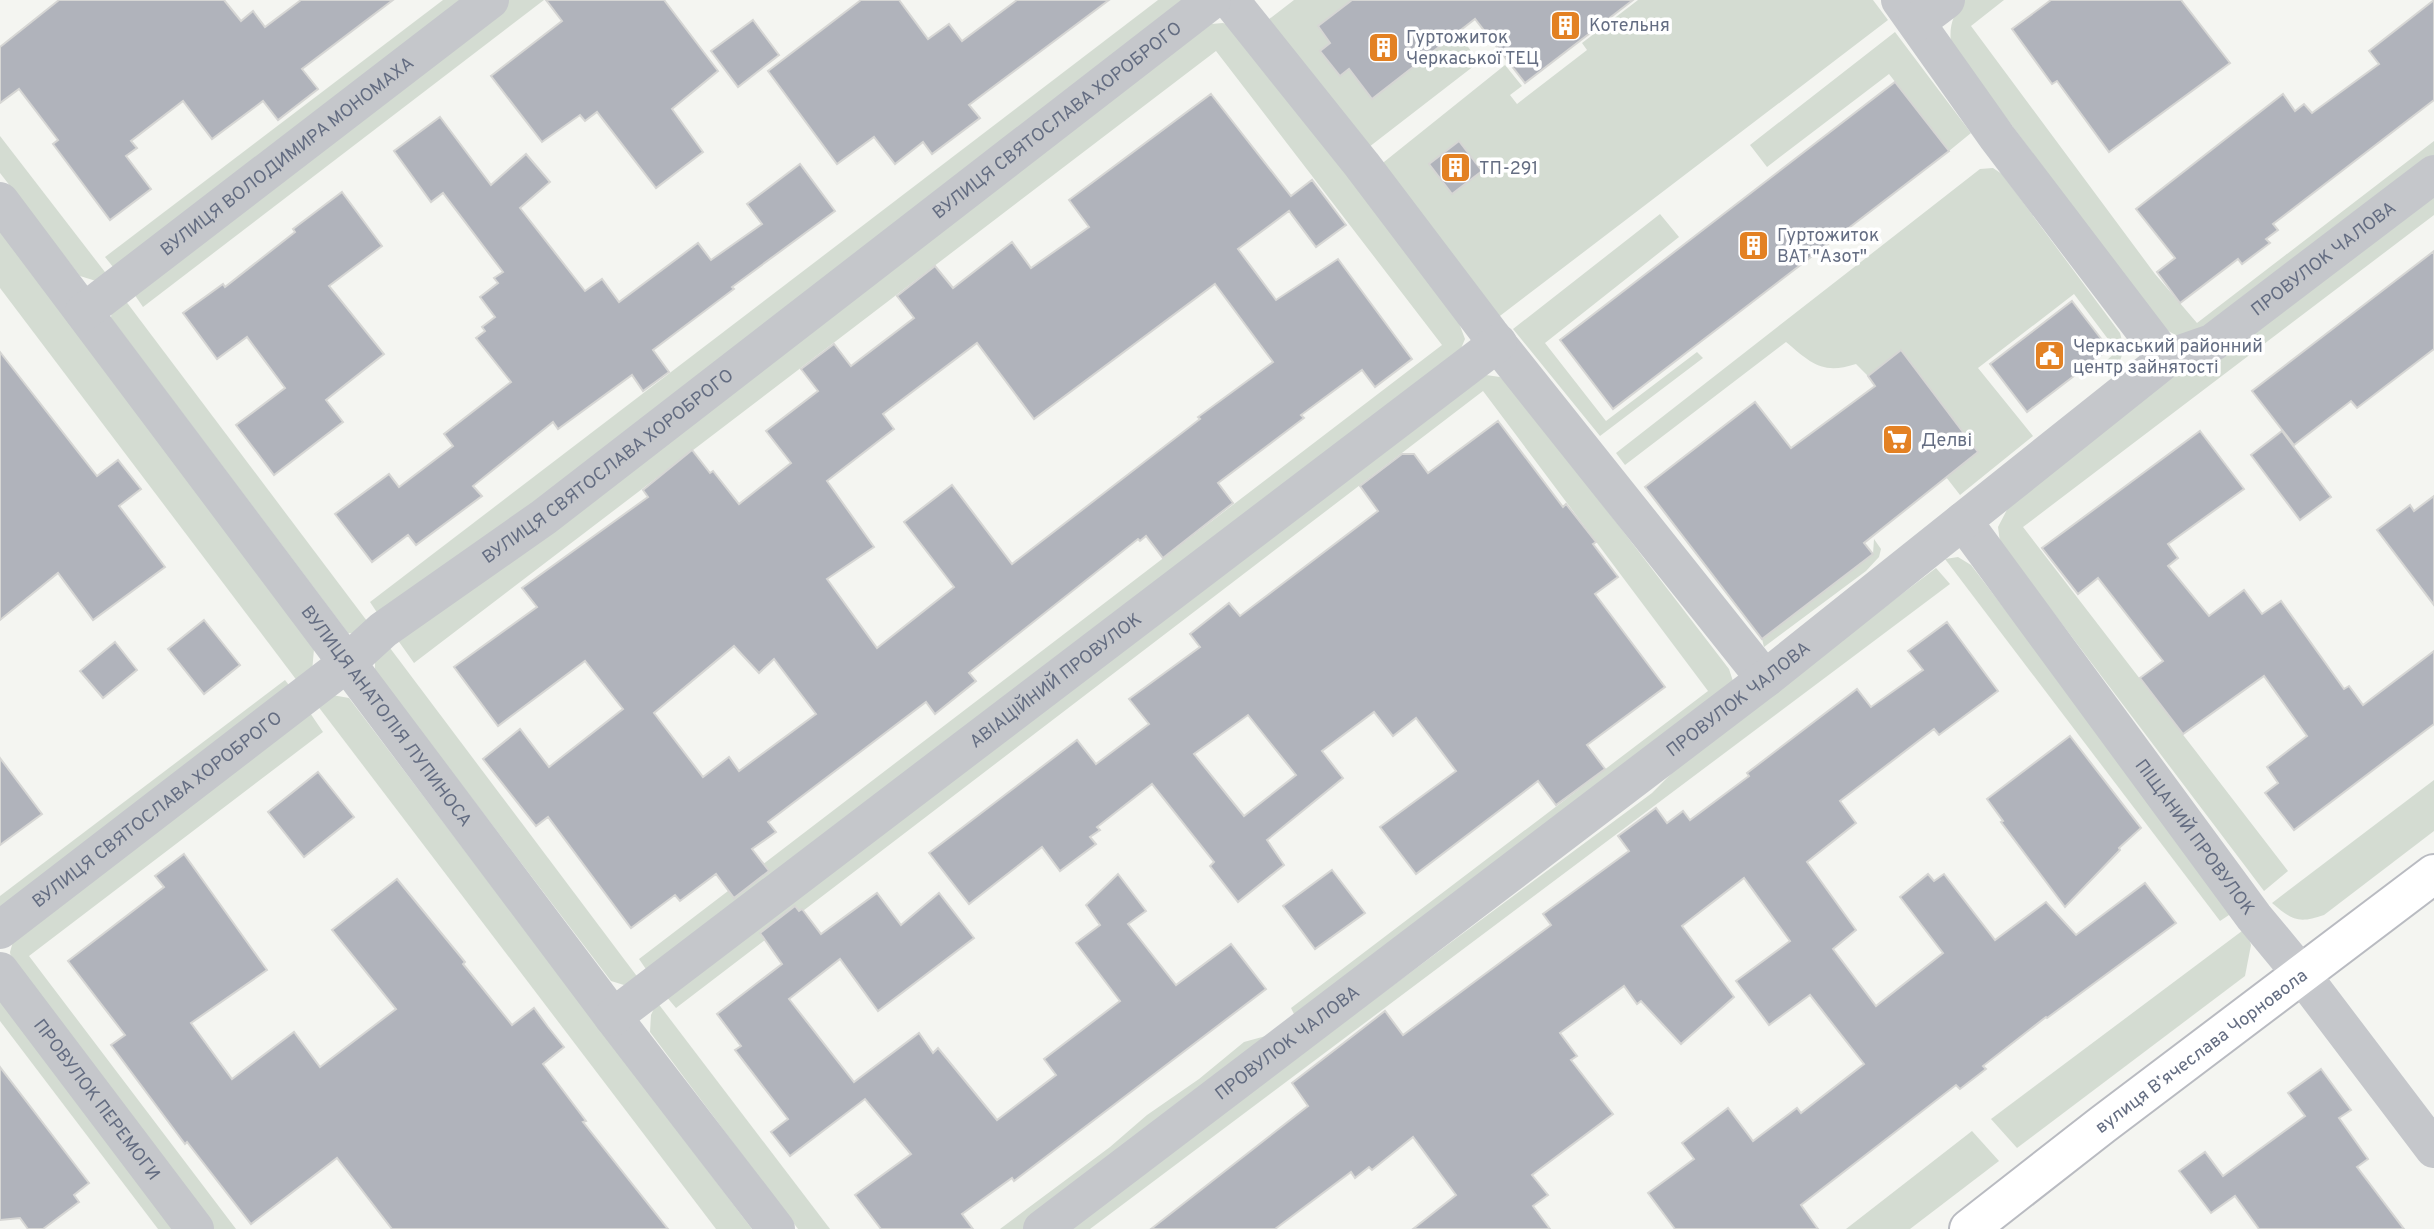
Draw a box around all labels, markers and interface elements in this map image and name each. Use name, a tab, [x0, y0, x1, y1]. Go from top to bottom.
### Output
building icon: Котельня	[1549, 8, 1583, 42]
place label: Котельня	[1589, 15, 1670, 38]
street label: ВУЛИЦЯ СВЯТОСЛАВА ХОРОБРОГО	[928, 17, 1187, 225]
place label: Гуртожиток Черкаської ТЕЦ	[1406, 27, 1539, 71]
building icon: Гуртожиток Черкаської ТЕЦ	[1366, 30, 1400, 64]
street label: ВУЛИЦЯ ВОЛОДИМИРА МОНОМАХА	[156, 52, 419, 262]
building icon: ТП-291	[1439, 151, 1473, 185]
place label: ТП-291	[1479, 158, 1538, 181]
street label: ПРОВУЛОК ЧАЛОВА	[2247, 197, 2401, 322]
place label: Гуртожиток ВАТ "Азот"	[1777, 225, 1879, 269]
building icon: Гуртожиток ВАТ "Азот"	[1737, 228, 1771, 262]
place label: Черкаський районний центр зайнятості	[2073, 336, 2263, 380]
public building icon: Черкаський районний центр зайнятості	[2033, 339, 2067, 373]
street label: ВУЛИЦЯ СВЯТОСЛАВА ХОРОБРОГО	[478, 364, 739, 570]
supermarket icon: Делві	[1881, 423, 1915, 457]
place label: Делві	[1921, 430, 1972, 453]
street label: ВУЛИЦЯ АНАТОЛІЯ ЛУПИНОСА	[295, 602, 476, 832]
street label: АВІАЦІЙНИЙ ПРОВУЛОК	[966, 608, 1147, 754]
street label: ПРОВУЛОК ЧАЛОВА	[1662, 637, 1816, 763]
street label: ВУЛИЦЯ СВЯТОСЛАВА ХОРОБРОГО	[28, 707, 287, 914]
street label: ПІЩАНИЙ ПРОВУЛОК	[2129, 755, 2259, 920]
street label: вулиця Вʼячеслава Чорновола	[2091, 965, 2313, 1140]
street label: ПРОВУЛОК ЧАЛОВА	[1211, 981, 1365, 1106]
street label: ПРОВУЛОК ПЕРЕМОГИ	[27, 1015, 164, 1186]

